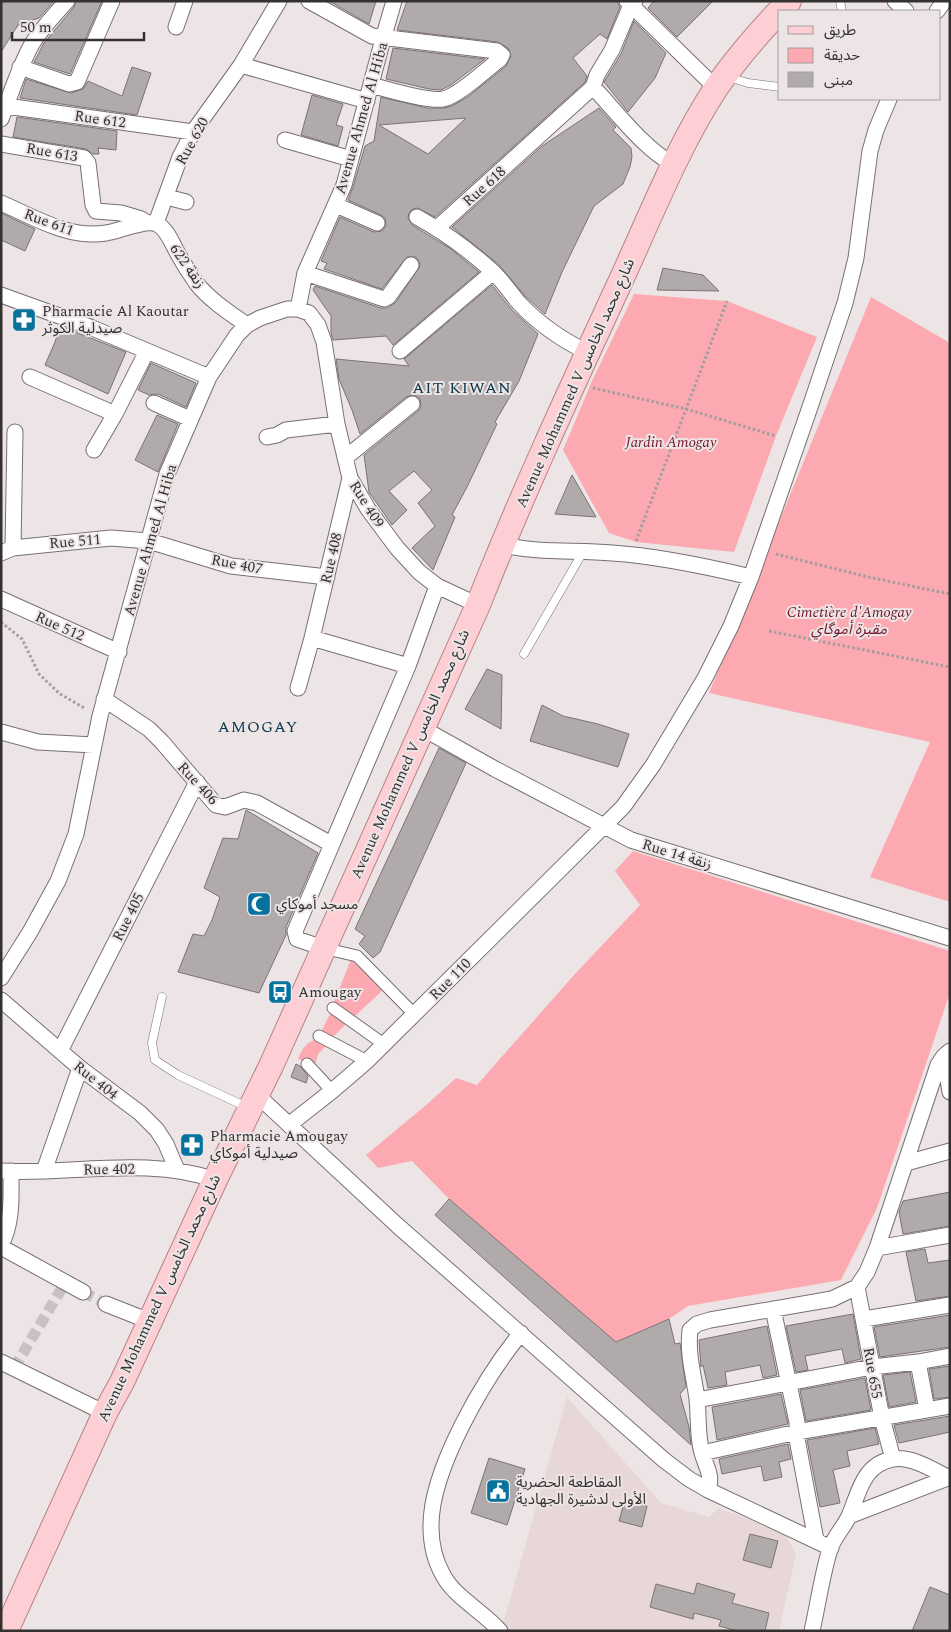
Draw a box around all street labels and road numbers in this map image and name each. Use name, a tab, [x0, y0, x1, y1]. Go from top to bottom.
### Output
street label: Avenue Ahmed Al Hiba	[329, 39, 394, 197]
street label: Rue 612	[73, 104, 127, 134]
street label: Rue 620	[170, 113, 215, 169]
street label: Rue 613	[24, 137, 80, 168]
street label: Rue 618	[457, 160, 511, 212]
street label: Rue 611	[21, 203, 77, 242]
street label: زنقة 622	[164, 239, 211, 293]
street label: Avenue Mohammed V شارع محمد الخامس	[510, 255, 641, 512]
street label: Avenue Ahmed Al Hiba	[118, 461, 183, 619]
street label: Rue 409	[343, 476, 390, 532]
street label: Rue 511	[48, 528, 102, 555]
street label: Rue 408	[314, 530, 349, 586]
street label: Rue 407	[209, 548, 265, 581]
street label: Rue 512	[31, 605, 88, 648]
street label: Avenue Mohammed V شارع محمد الخامس	[345, 626, 476, 883]
street label: Rue 406	[172, 757, 224, 811]
street label: Rue 14 زنقة	[639, 833, 715, 876]
street label: Rue 405	[106, 889, 150, 946]
street label: Rue 110	[424, 953, 477, 1006]
street label: Rue 404	[68, 1055, 124, 1106]
street label: Rue 402	[83, 1158, 135, 1181]
street label: Avenue Mohammed V شارع محمد الخامس	[92, 1170, 227, 1426]
street label: Rue 655	[857, 1346, 888, 1401]

